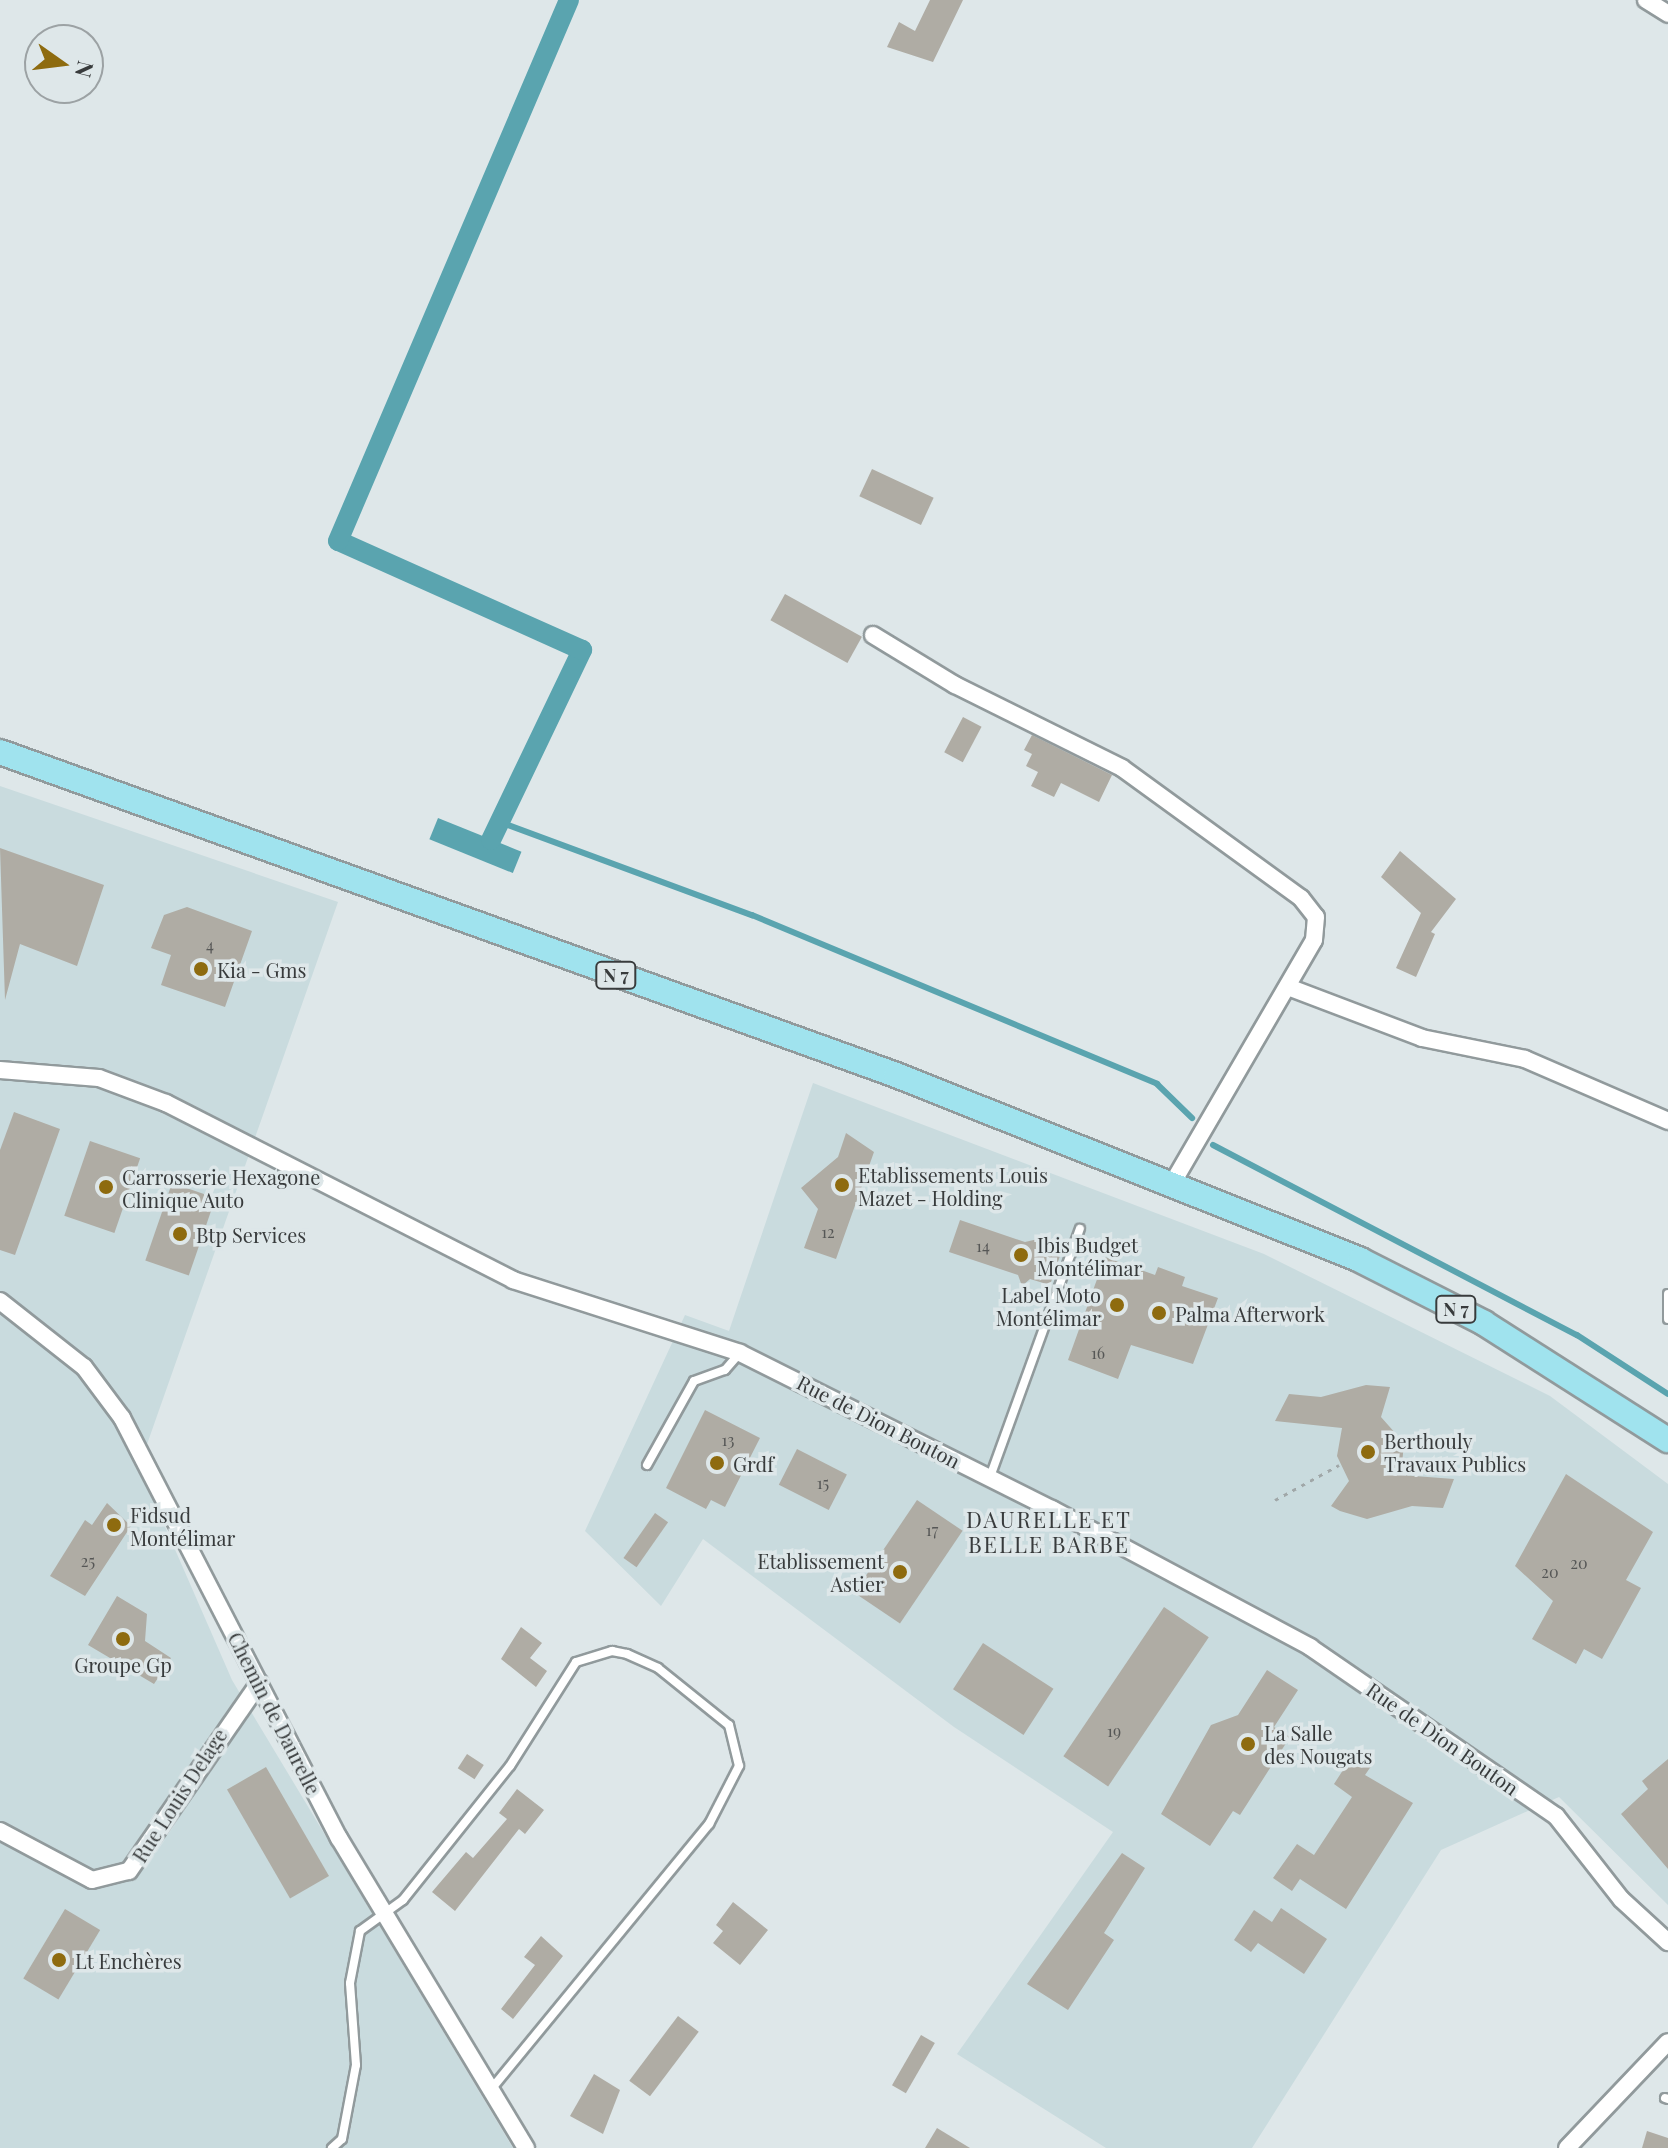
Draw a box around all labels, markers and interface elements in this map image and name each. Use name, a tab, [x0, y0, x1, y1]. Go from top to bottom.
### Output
north arrow	[24, 24, 104, 104]
text: N	[69, 58, 102, 81]
house number: 4	[206, 935, 214, 955]
place label: Kia - Gms	[217, 957, 307, 981]
marker: Kia - Gms	[192, 960, 210, 978]
road number: N 7	[594, 961, 638, 989]
place label: Etablissements Louis Mazet - Holding	[858, 1162, 1048, 1209]
place label: Carrosserie Hexagone Clinique Auto	[122, 1164, 320, 1211]
marker: Etablissements Louis Mazet - Holding	[833, 1176, 851, 1194]
marker: Carrosserie Hexagone Clinique Auto	[97, 1178, 115, 1196]
place label: Btp Services	[196, 1222, 306, 1246]
house number: 12	[821, 1222, 835, 1242]
marker: Btp Services	[171, 1225, 189, 1243]
place label: Ibis Budget Montélimar	[1037, 1232, 1142, 1279]
house number: 14	[976, 1236, 990, 1256]
marker: Ibis Budget Montélimar	[1012, 1246, 1030, 1264]
place label: Label Moto Montélimar	[996, 1282, 1101, 1329]
road number: N 7	[1434, 1295, 1478, 1323]
marker: Label Moto Montélimar	[1108, 1296, 1126, 1314]
place label: Palma Afterwork	[1175, 1301, 1326, 1325]
marker: Palma Afterwork	[1150, 1304, 1168, 1322]
house number: 16	[1091, 1343, 1105, 1363]
street label: Rue de Dion Bouton	[794, 1370, 964, 1472]
place label: Berthouly Travaux Publics	[1384, 1428, 1526, 1475]
house number: 13	[722, 1430, 734, 1450]
marker: Berthouly Travaux Publics	[1359, 1443, 1377, 1461]
place label: Grdf	[733, 1451, 774, 1475]
marker: Grdf	[708, 1454, 726, 1472]
house number: 15	[817, 1473, 829, 1493]
place label: Fidsud Montélimar	[130, 1502, 235, 1549]
district label: DAURELLE ET BELLE BARBE	[966, 1506, 1132, 1558]
marker: Fidsud Montélimar	[105, 1516, 123, 1534]
house number: 17	[926, 1520, 938, 1540]
place label: Etablissement Astier	[757, 1548, 884, 1595]
house number: 25	[81, 1551, 95, 1571]
house number: 20	[1570, 1553, 1588, 1573]
house number: 20	[1541, 1562, 1559, 1582]
marker: Etablissement Astier	[891, 1563, 909, 1581]
street label: Chemin de Daurelle	[224, 1628, 326, 1798]
marker: Groupe Gp	[114, 1630, 132, 1648]
place label: Groupe Gp	[74, 1652, 172, 1676]
street label: Rue de Dion Bouton	[1363, 1677, 1523, 1799]
place label: La Salle des Nougats	[1264, 1720, 1372, 1767]
house number: 19	[1107, 1721, 1121, 1741]
street label: Rue Louis Delage	[127, 1724, 231, 1866]
marker: La Salle des Nougats	[1239, 1735, 1257, 1753]
place label: Lt Enchères	[75, 1948, 182, 1972]
marker: Lt Enchères	[50, 1951, 68, 1969]

